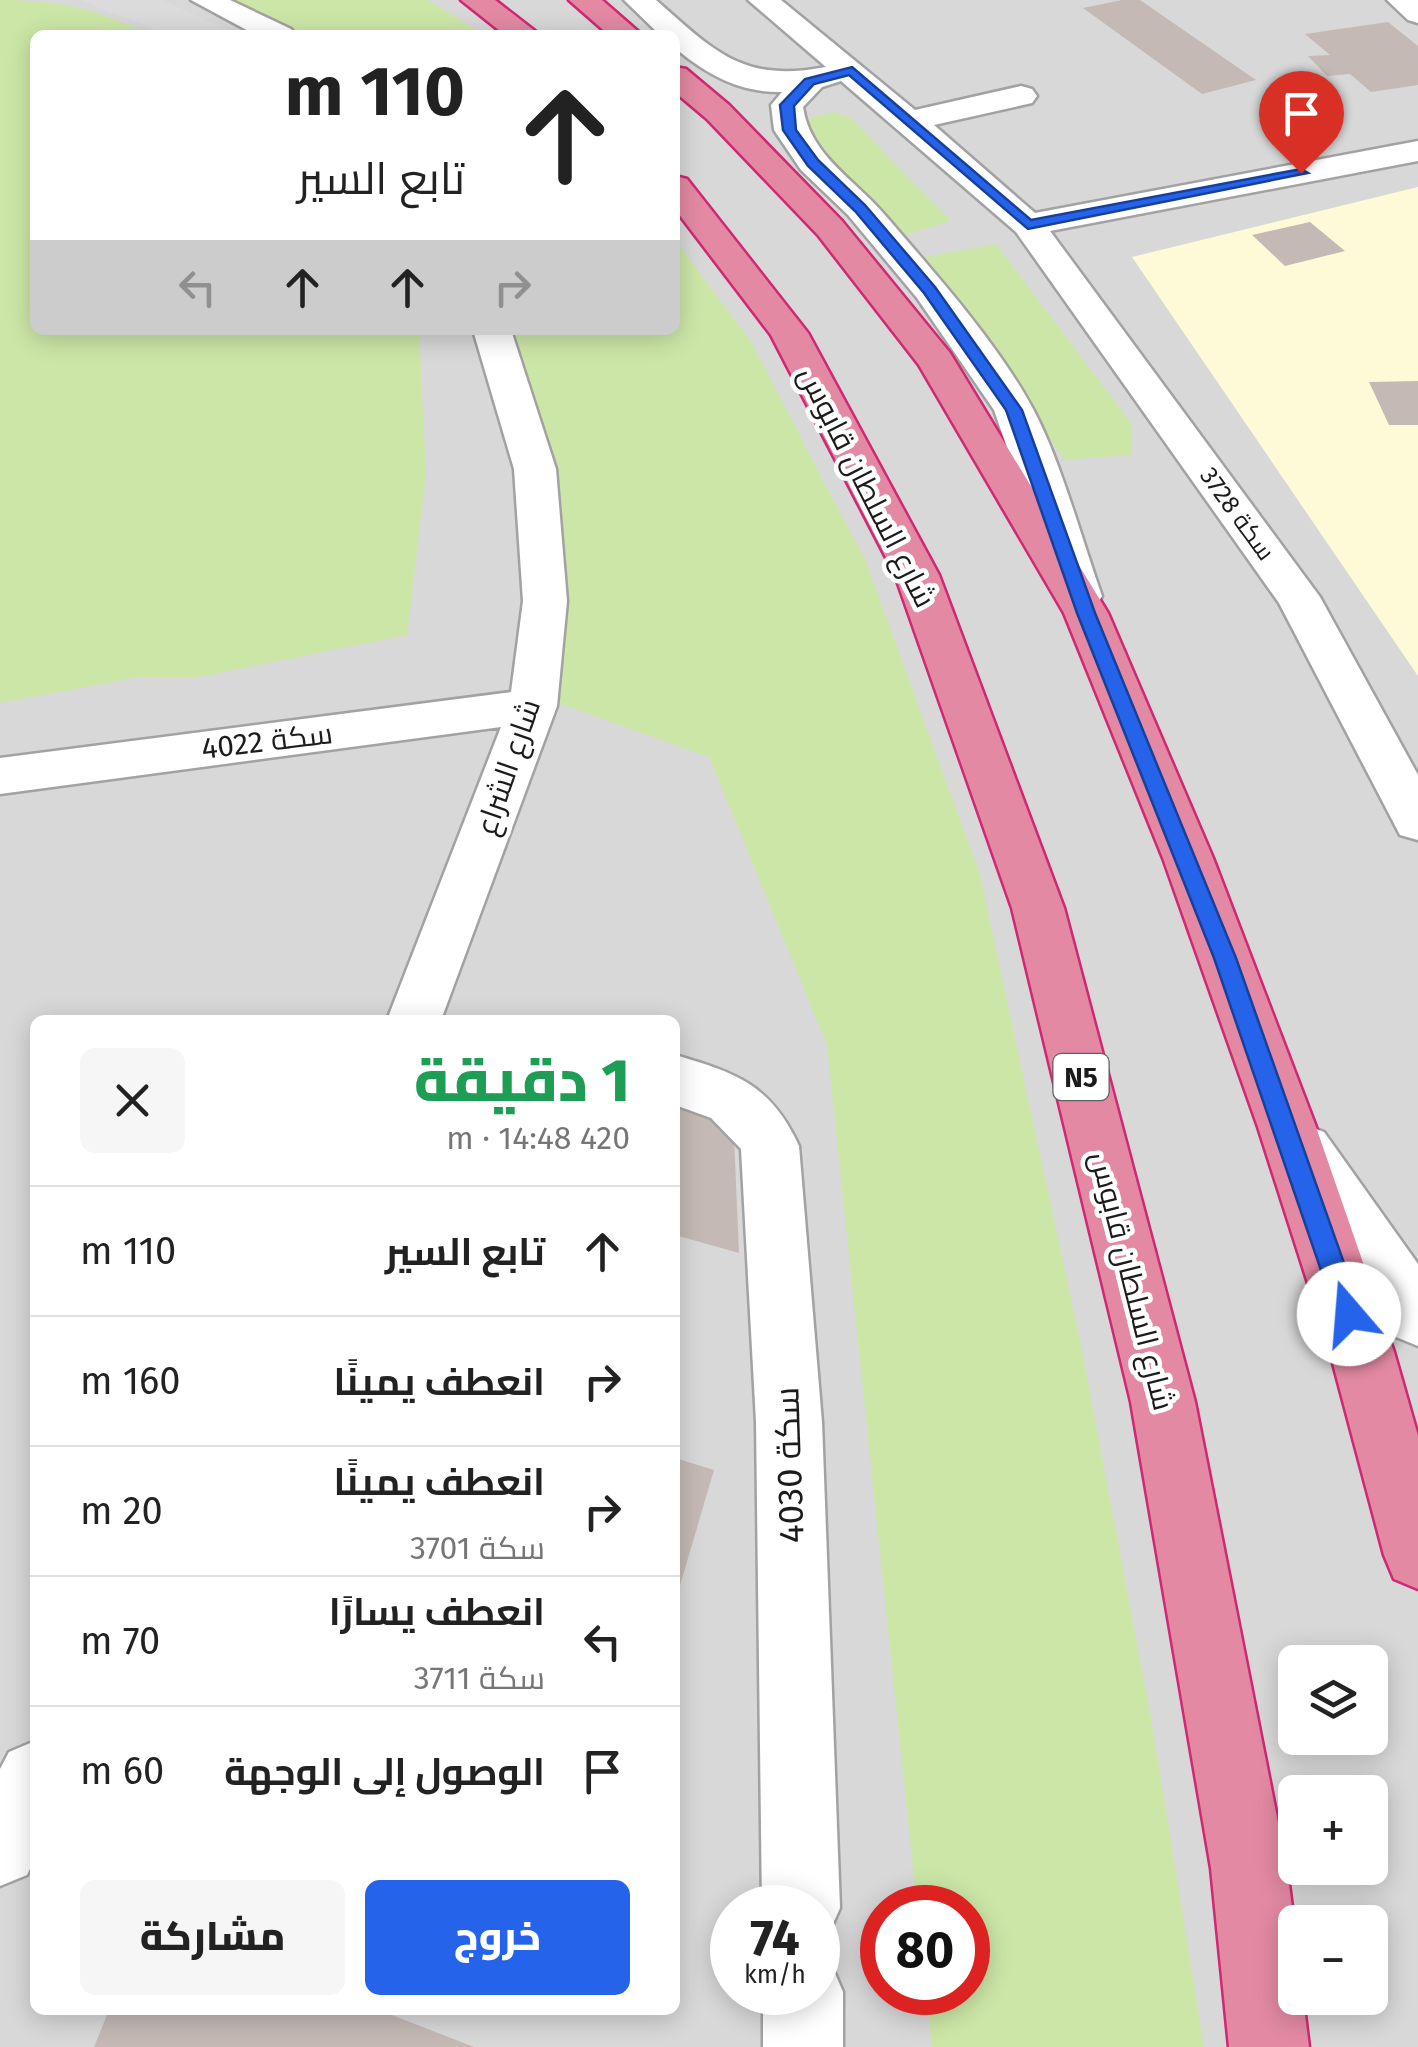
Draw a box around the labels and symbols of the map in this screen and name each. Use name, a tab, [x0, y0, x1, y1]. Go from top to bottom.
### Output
pin	[1259, 71, 1344, 174]
street label: شارع السلطان قابوس	[789, 361, 943, 614]
street label: سكة 3728	[1193, 462, 1281, 566]
street label: شارع الشراع	[468, 694, 550, 840]
street label: سكة 4022	[199, 715, 335, 767]
road number: N5	[1054, 1054, 1108, 1100]
street label: شارع السلطان قابوس	[1080, 1148, 1182, 1415]
position arrow	[1297, 1262, 1401, 1366]
street label: سكة 4030	[765, 1386, 813, 1544]
speed limit sign: 80	[860, 1885, 990, 2015]

